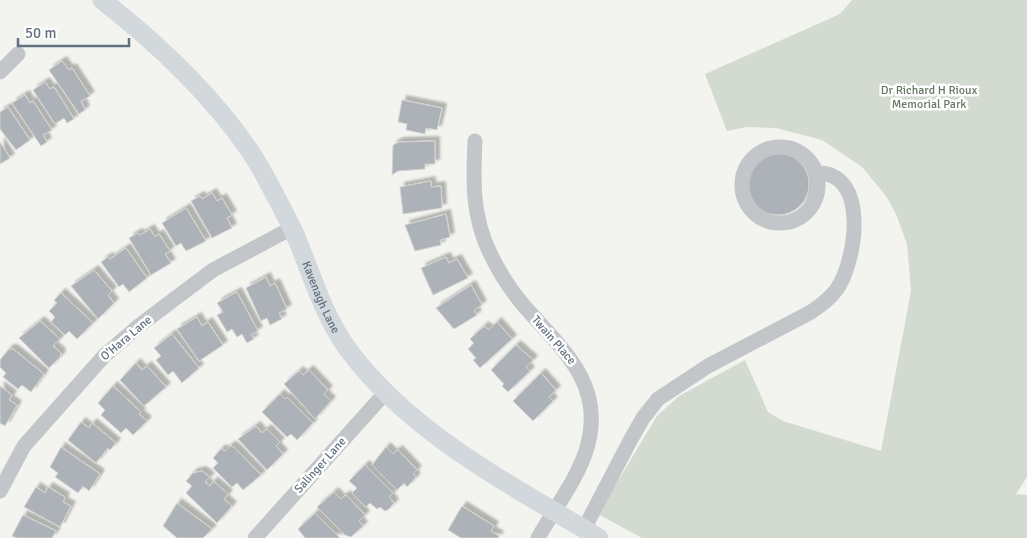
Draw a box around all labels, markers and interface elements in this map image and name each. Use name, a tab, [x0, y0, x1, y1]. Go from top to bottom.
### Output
scale bar	[18, 15, 129, 47]
text: 50 m	[25, 24, 56, 42]
park label: Dr Richard H Rioux Memorial Park	[881, 83, 978, 112]
street label: Kavenagh Lane	[298, 259, 343, 336]
street label: O'Hara Lane	[98, 313, 155, 364]
street label: Twain Place	[528, 313, 579, 368]
street label: Salinger Lane	[291, 434, 349, 496]

